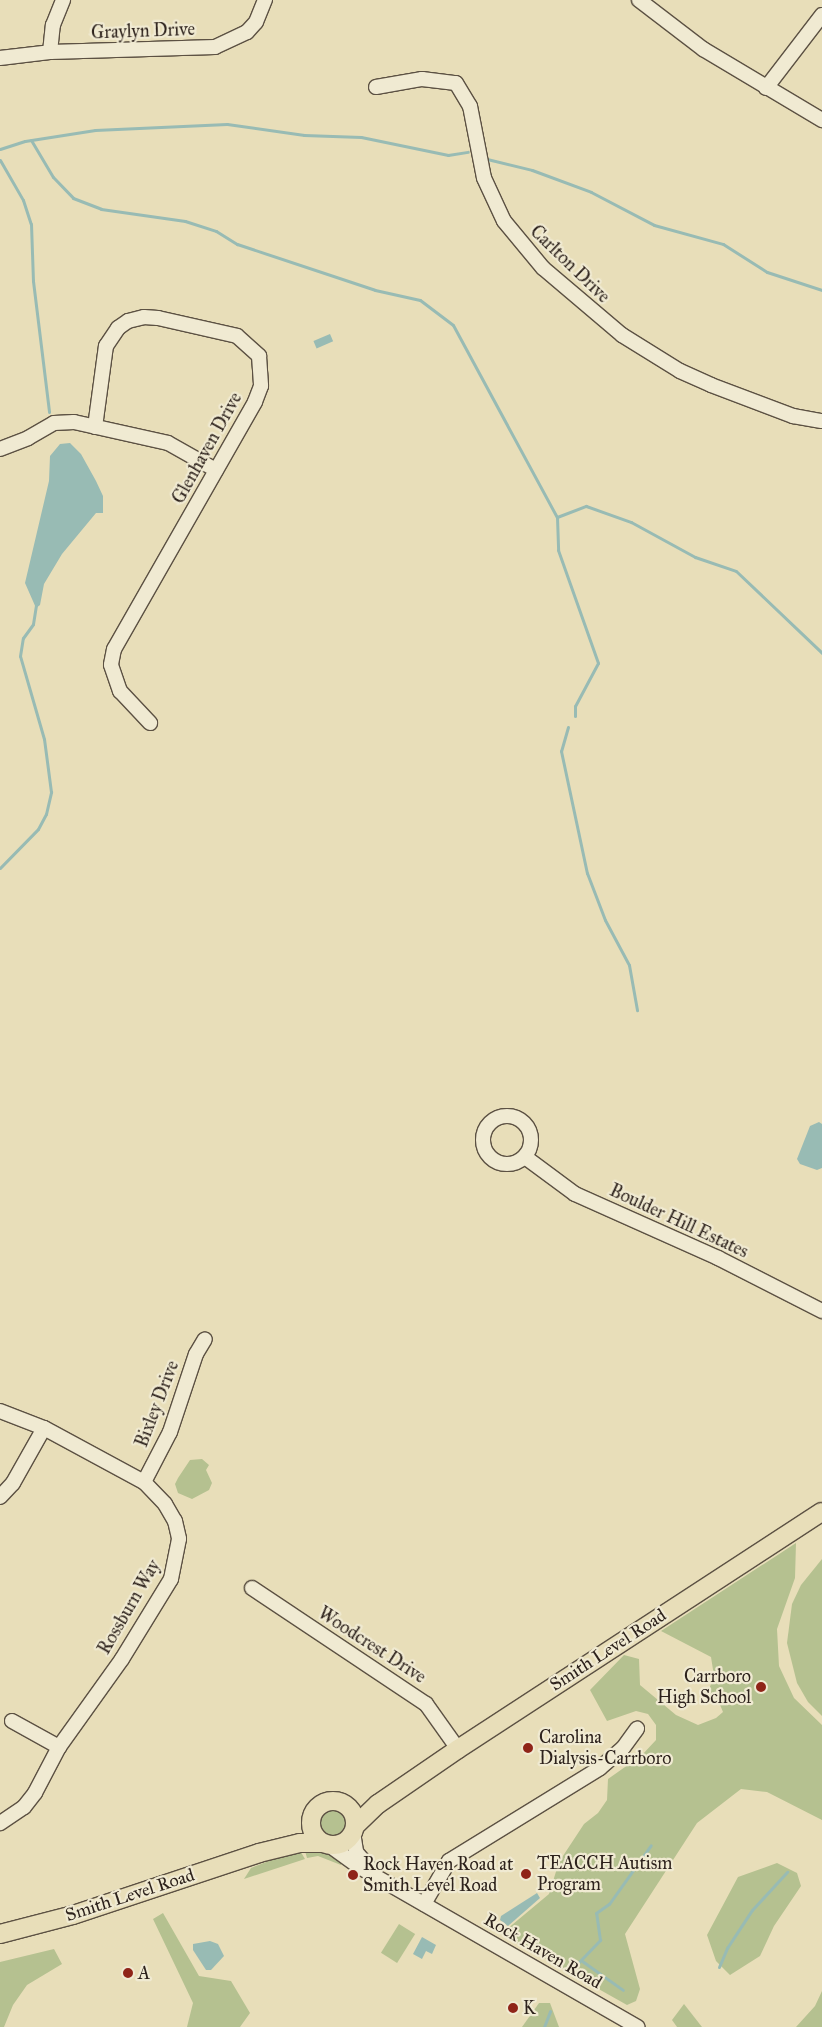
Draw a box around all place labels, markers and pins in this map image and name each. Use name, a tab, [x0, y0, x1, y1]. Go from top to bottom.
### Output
place label: Carrboro High School	[657, 1666, 751, 1708]
marker: Carrboro High School	[755, 1681, 767, 1693]
place label: Carolina Dialysis-Carrboro	[539, 1727, 671, 1770]
marker: Carolina Dialysis-Carrboro	[521, 1741, 535, 1755]
place label: TEACCH Autism Program	[537, 1853, 672, 1896]
place label: Rock Haven Road at Smith Level Road	[363, 1854, 513, 1896]
marker: TEACCH Autism Program	[519, 1867, 533, 1881]
marker: Rock Haven Road at Smith Level Road	[347, 1869, 359, 1881]
place label: A	[138, 1962, 150, 1984]
marker: A	[122, 1967, 134, 1979]
place label: K	[523, 1997, 536, 2019]
marker: K	[507, 2002, 519, 2014]

